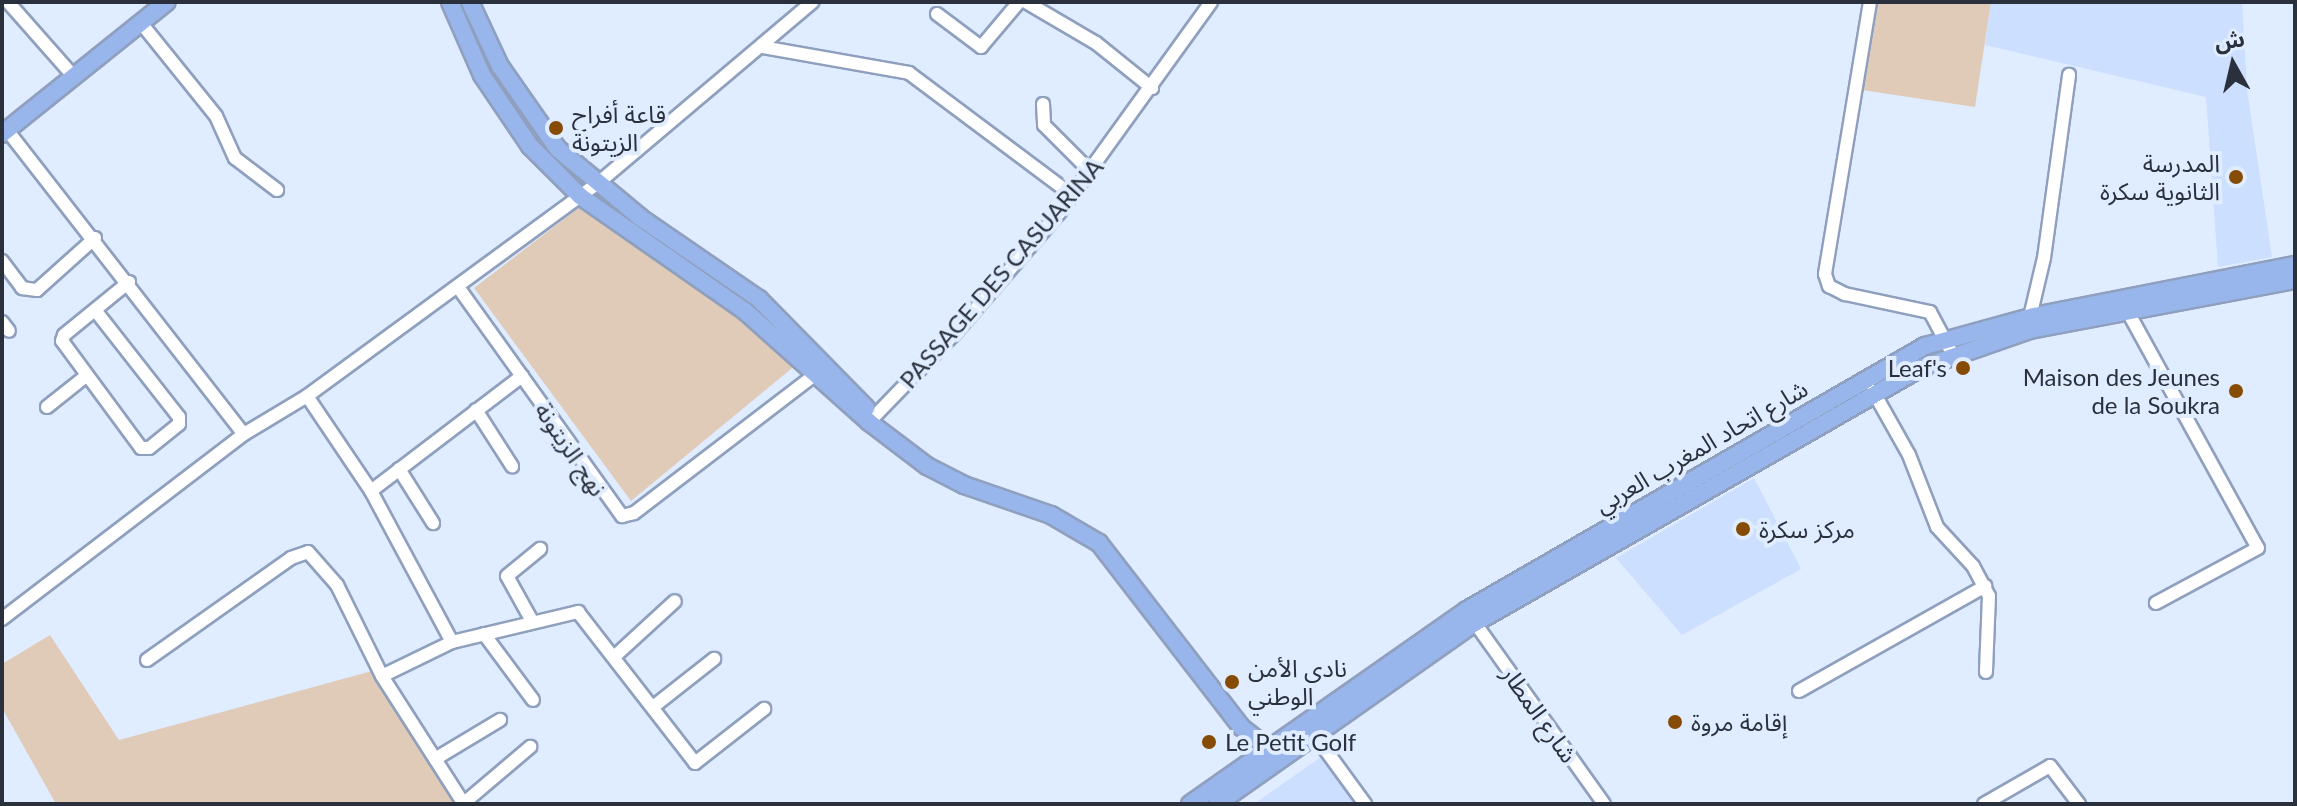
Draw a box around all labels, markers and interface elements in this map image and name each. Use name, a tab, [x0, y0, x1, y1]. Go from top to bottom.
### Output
north arrow	[2193, 24, 2273, 104]
text: ش	[2213, 24, 2246, 55]
place label: قاعة أفراح الزيتونة	[572, 100, 666, 156]
marker: قاعة أفراح الزيتونة	[547, 119, 565, 137]
place label: المدرسة الثانوية سكرة	[2100, 149, 2220, 205]
street label: PASSAGE DES CASUARINA	[893, 152, 1109, 394]
marker: المدرسة الثانوية سكرة	[2227, 168, 2245, 186]
place label: Leaf's	[1888, 354, 1947, 382]
marker: Leaf's	[1954, 359, 1972, 377]
place label: Maison des Jeunes de la Soukra	[2022, 363, 2220, 419]
street label: شارع اتحاد المغرب العربي	[1590, 373, 1812, 519]
marker: Maison des Jeunes de la Soukra	[2227, 382, 2245, 400]
street label: نهج الزيتونة	[529, 397, 613, 501]
place label: مركز سكرة	[1759, 515, 1855, 543]
marker: مركز سكرة	[1734, 520, 1752, 538]
place label: نادي الأمن الوطني	[1248, 654, 1347, 710]
street label: شارع المطار	[1496, 660, 1584, 768]
marker: نادي الأمن الوطني	[1223, 673, 1241, 691]
place label: إقامة مروة	[1691, 708, 1787, 736]
marker: إقامة مروة	[1666, 713, 1684, 731]
place label: Le Petit Golf	[1225, 728, 1356, 756]
marker: Le Petit Golf	[1200, 733, 1218, 751]

